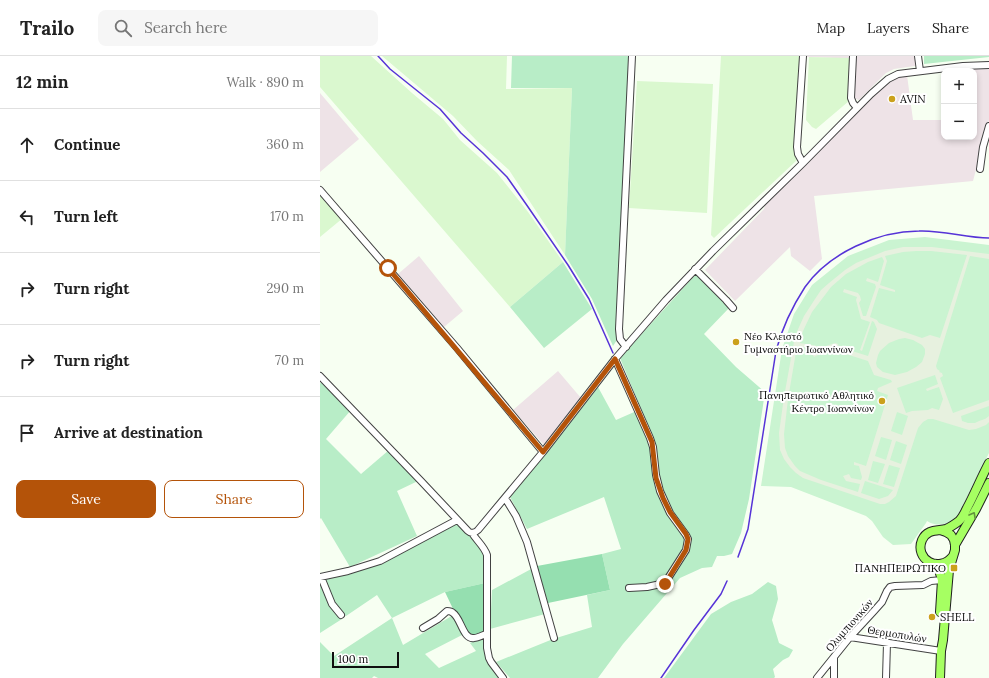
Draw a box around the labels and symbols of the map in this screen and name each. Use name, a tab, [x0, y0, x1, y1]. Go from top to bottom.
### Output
place label: AVIN	[899, 92, 926, 106]
marker: AVIN	[887, 94, 897, 104]
route start	[379, 259, 397, 277]
place label: Νέο Κλειστό Γυμναστήριο Ιωαννίνων	[744, 329, 853, 356]
marker: Νέο Κλειστό Γυμναστήριο Ιωαννίνων	[731, 337, 741, 347]
place label: Πανηπειρωτικό Αθλητικό Κέντρο Ιωαννίνων	[759, 388, 874, 415]
marker: Πανηπειρωτικό Αθλητικό Κέντρο Ιωαννίνων	[877, 396, 887, 406]
one-way arrow	[968, 512, 976, 519]
place label: ΠΑΝΗΠΕΙΡΩΤΙΚΟ	[855, 561, 946, 575]
marker: ΠΑΝΗΠΕΙΡΩΤΙΚΟ	[949, 563, 959, 573]
route end	[656, 575, 674, 593]
street label: Ολυμπιονικών	[822, 596, 876, 654]
place label: SHELL	[940, 610, 975, 624]
marker: SHELL	[927, 612, 937, 622]
street label: Θερμοπυλών	[866, 622, 928, 646]
scale bar	[332, 650, 399, 669]

